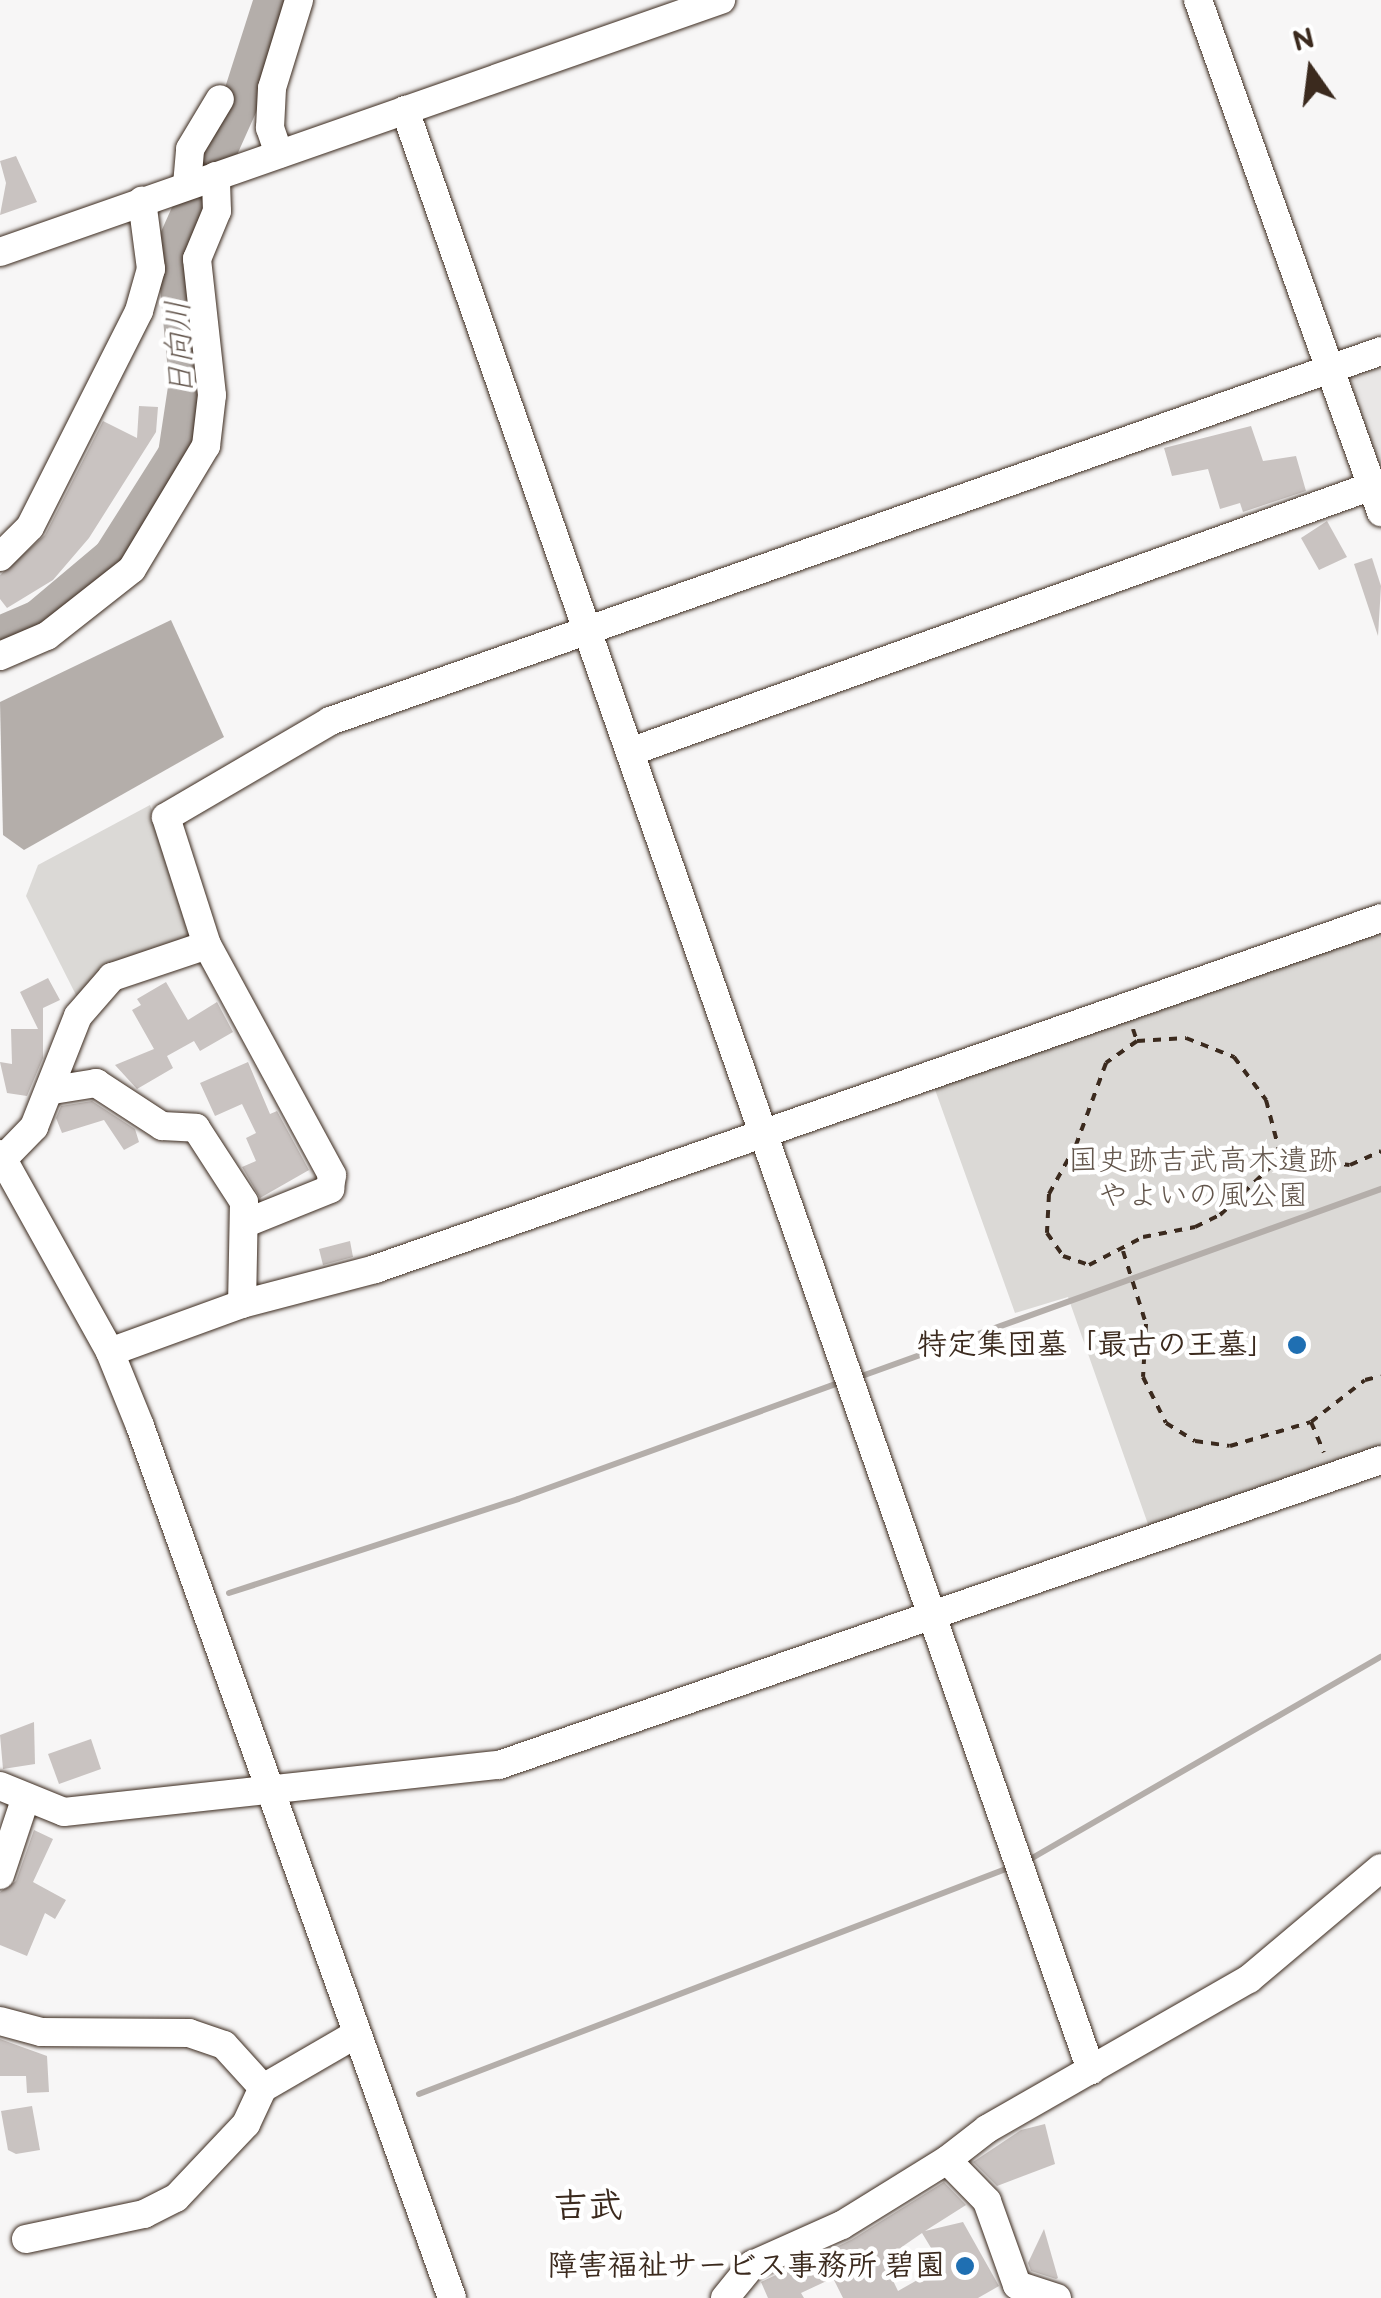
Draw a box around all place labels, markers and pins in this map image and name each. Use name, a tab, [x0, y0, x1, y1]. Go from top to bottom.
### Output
place label: 特定集団墓「最古の王墓」	[917, 1327, 1277, 1363]
marker: 特定集団墓「最古の王墓」	[1286, 1334, 1308, 1356]
place label: 障害福祉サービス事務所 碧園	[547, 2248, 945, 2284]
marker: 障害福祉サービス事務所 碧園	[954, 2255, 976, 2277]

